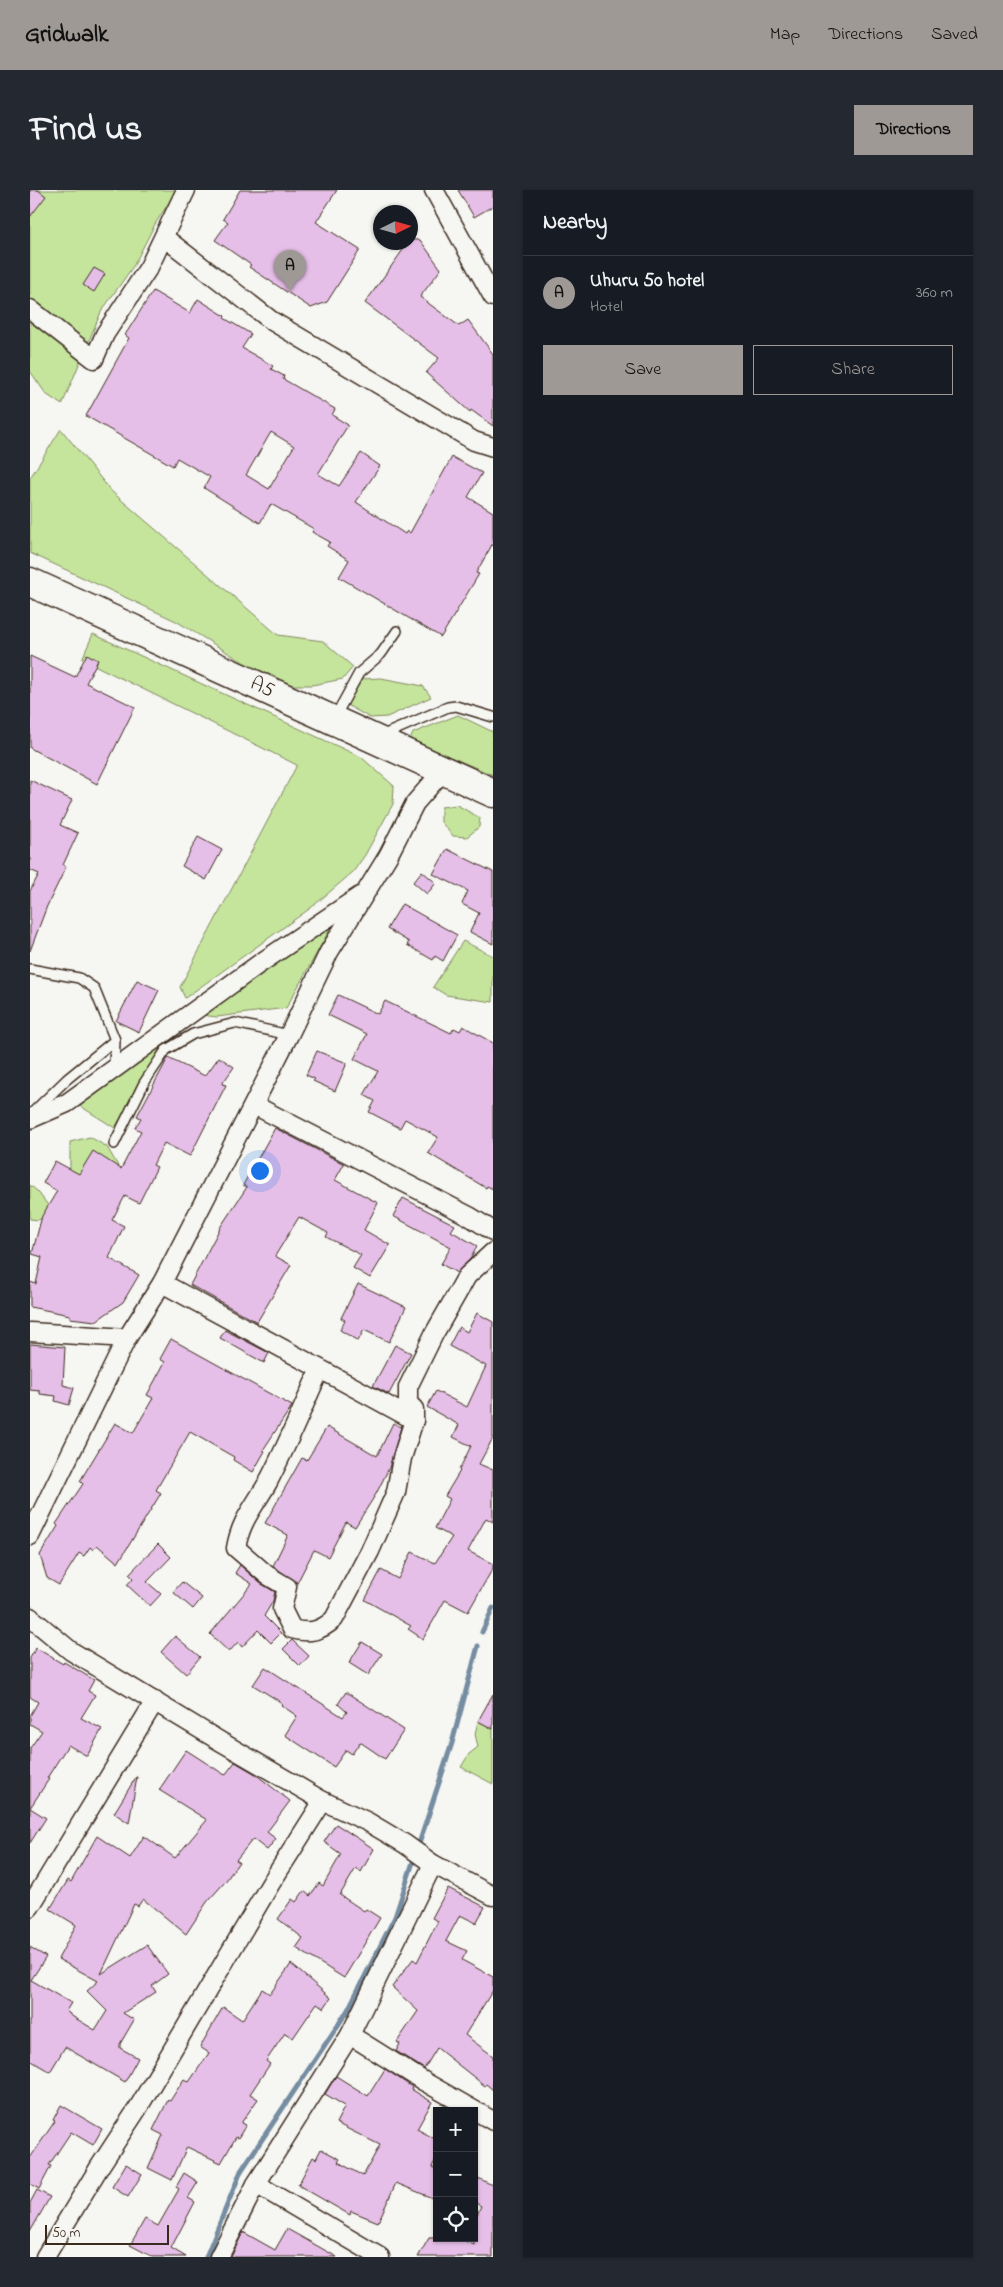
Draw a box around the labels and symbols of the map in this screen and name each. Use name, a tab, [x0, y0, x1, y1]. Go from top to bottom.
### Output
north arrow	[373, 205, 418, 250]
pin: A	[274, 250, 306, 291]
street label: A5	[245, 670, 279, 706]
your location	[247, 1158, 273, 1184]
scale bar	[45, 2222, 169, 2245]

